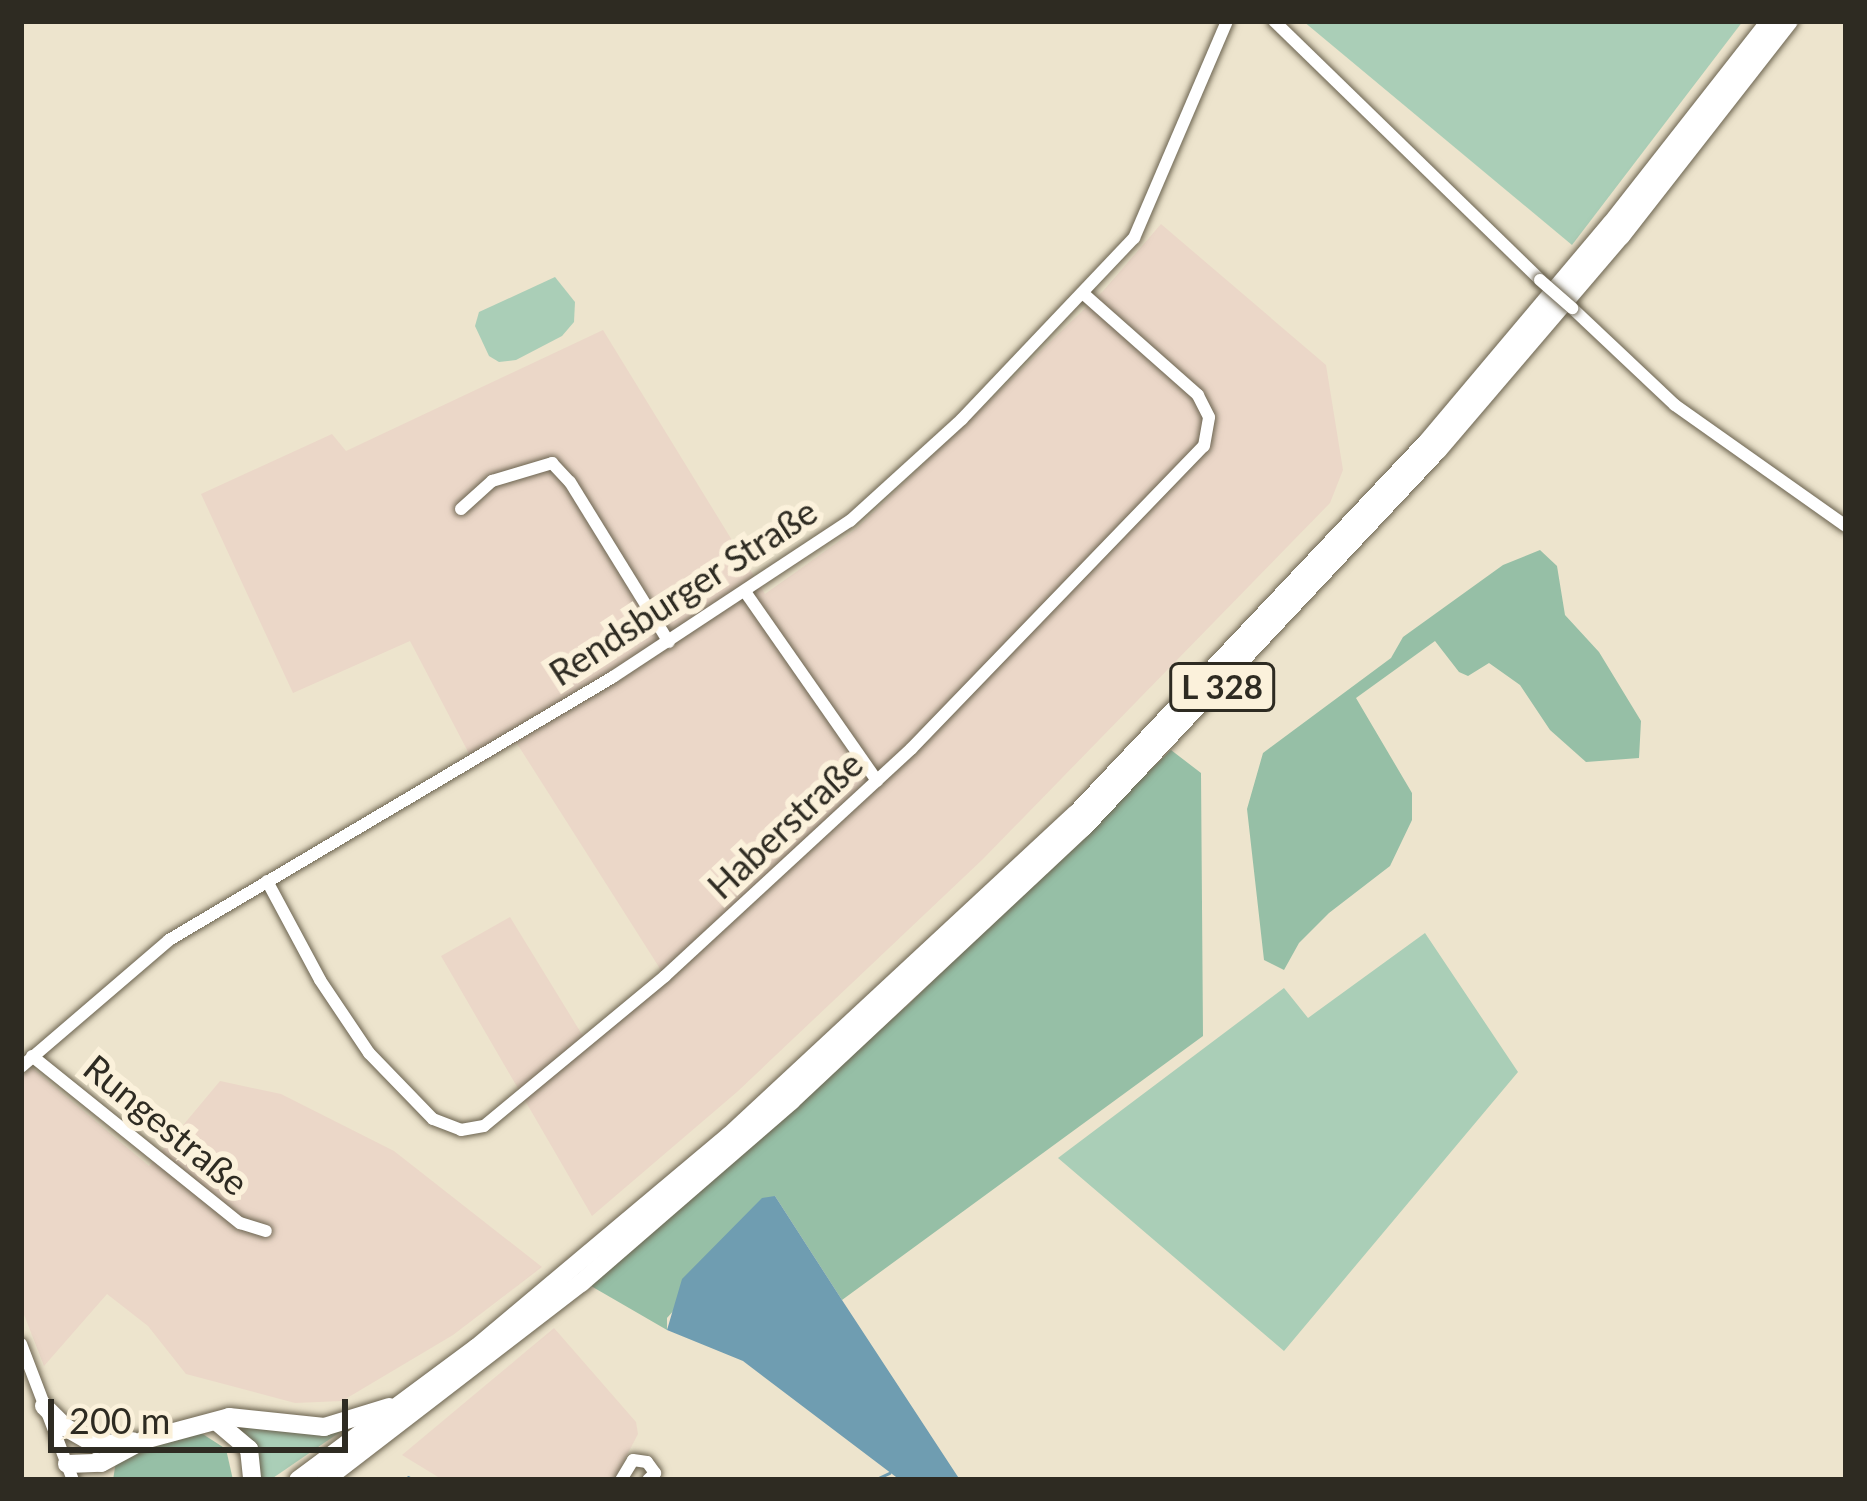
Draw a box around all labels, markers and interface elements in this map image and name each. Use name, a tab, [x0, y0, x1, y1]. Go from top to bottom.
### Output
street label: Rendsburger Straße	[541, 489, 825, 695]
road number: L 328	[1168, 660, 1276, 714]
street label: Haberstraße	[699, 742, 871, 908]
street label: Rungestraße	[75, 1046, 257, 1204]
scale bar	[54, 1375, 354, 1449]
text: 200 m	[69, 1398, 170, 1442]

